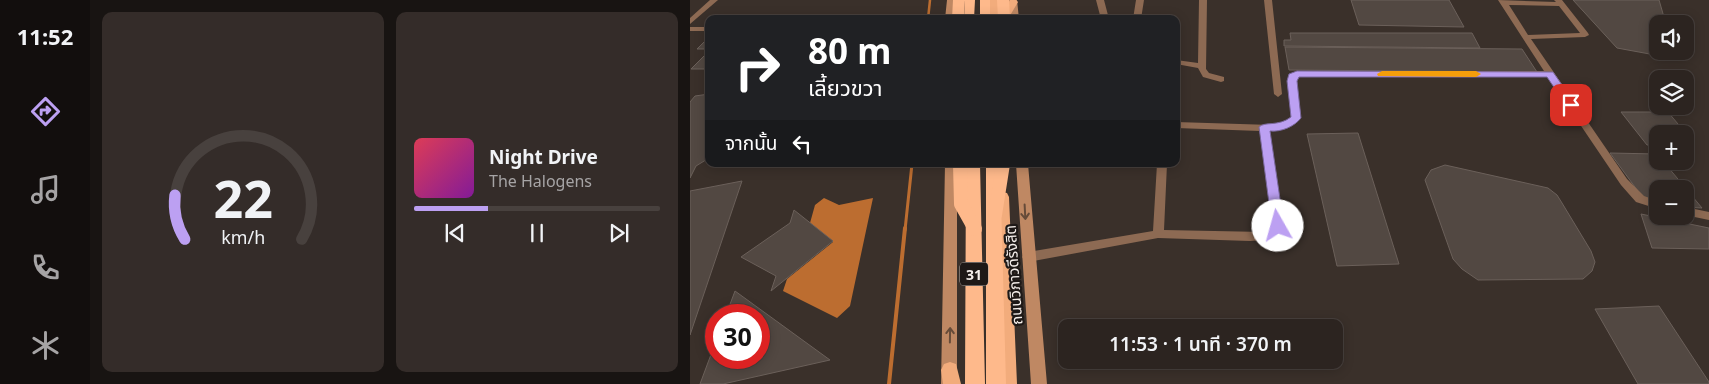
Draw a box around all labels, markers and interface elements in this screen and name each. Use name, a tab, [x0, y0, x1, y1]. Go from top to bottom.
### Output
map controls	[1649, 15, 1694, 225]
button: sound	[1649, 15, 1694, 60]
text: 11:52	[17, 21, 73, 51]
text: 80 m	[808, 27, 891, 74]
icon: right	[725, 35, 790, 100]
button: layers	[1649, 70, 1694, 115]
text: เลี้ยวขวา	[808, 72, 883, 102]
pin	[1550, 84, 1592, 126]
icon: arrive	[1557, 91, 1585, 119]
icon: directions	[28, 94, 63, 129]
button: +	[1649, 125, 1694, 170]
text: จากนั้น	[725, 130, 778, 156]
icon: left	[788, 130, 816, 158]
text: Night Drive	[489, 144, 598, 170]
text: 22	[213, 162, 273, 233]
text: The Halogens	[489, 170, 592, 192]
icon: music	[28, 172, 63, 207]
button: −	[1649, 180, 1694, 225]
position arrow	[1251, 199, 1303, 251]
one-way arrow	[1021, 204, 1030, 220]
icon: previous	[441, 219, 469, 247]
icon: pause	[523, 219, 551, 247]
icon: next	[605, 219, 633, 247]
street label: ถนนวิภาวดีรังสิต	[1000, 224, 1026, 326]
text: km/h	[221, 225, 265, 249]
icon: phone	[28, 250, 63, 285]
road number: 31	[960, 262, 988, 286]
speed limit sign: 30	[705, 304, 770, 369]
icon: climate	[28, 328, 63, 363]
one-way arrow	[945, 328, 955, 344]
text: 11:53 · 1 นาที · 370 m	[1109, 331, 1292, 357]

